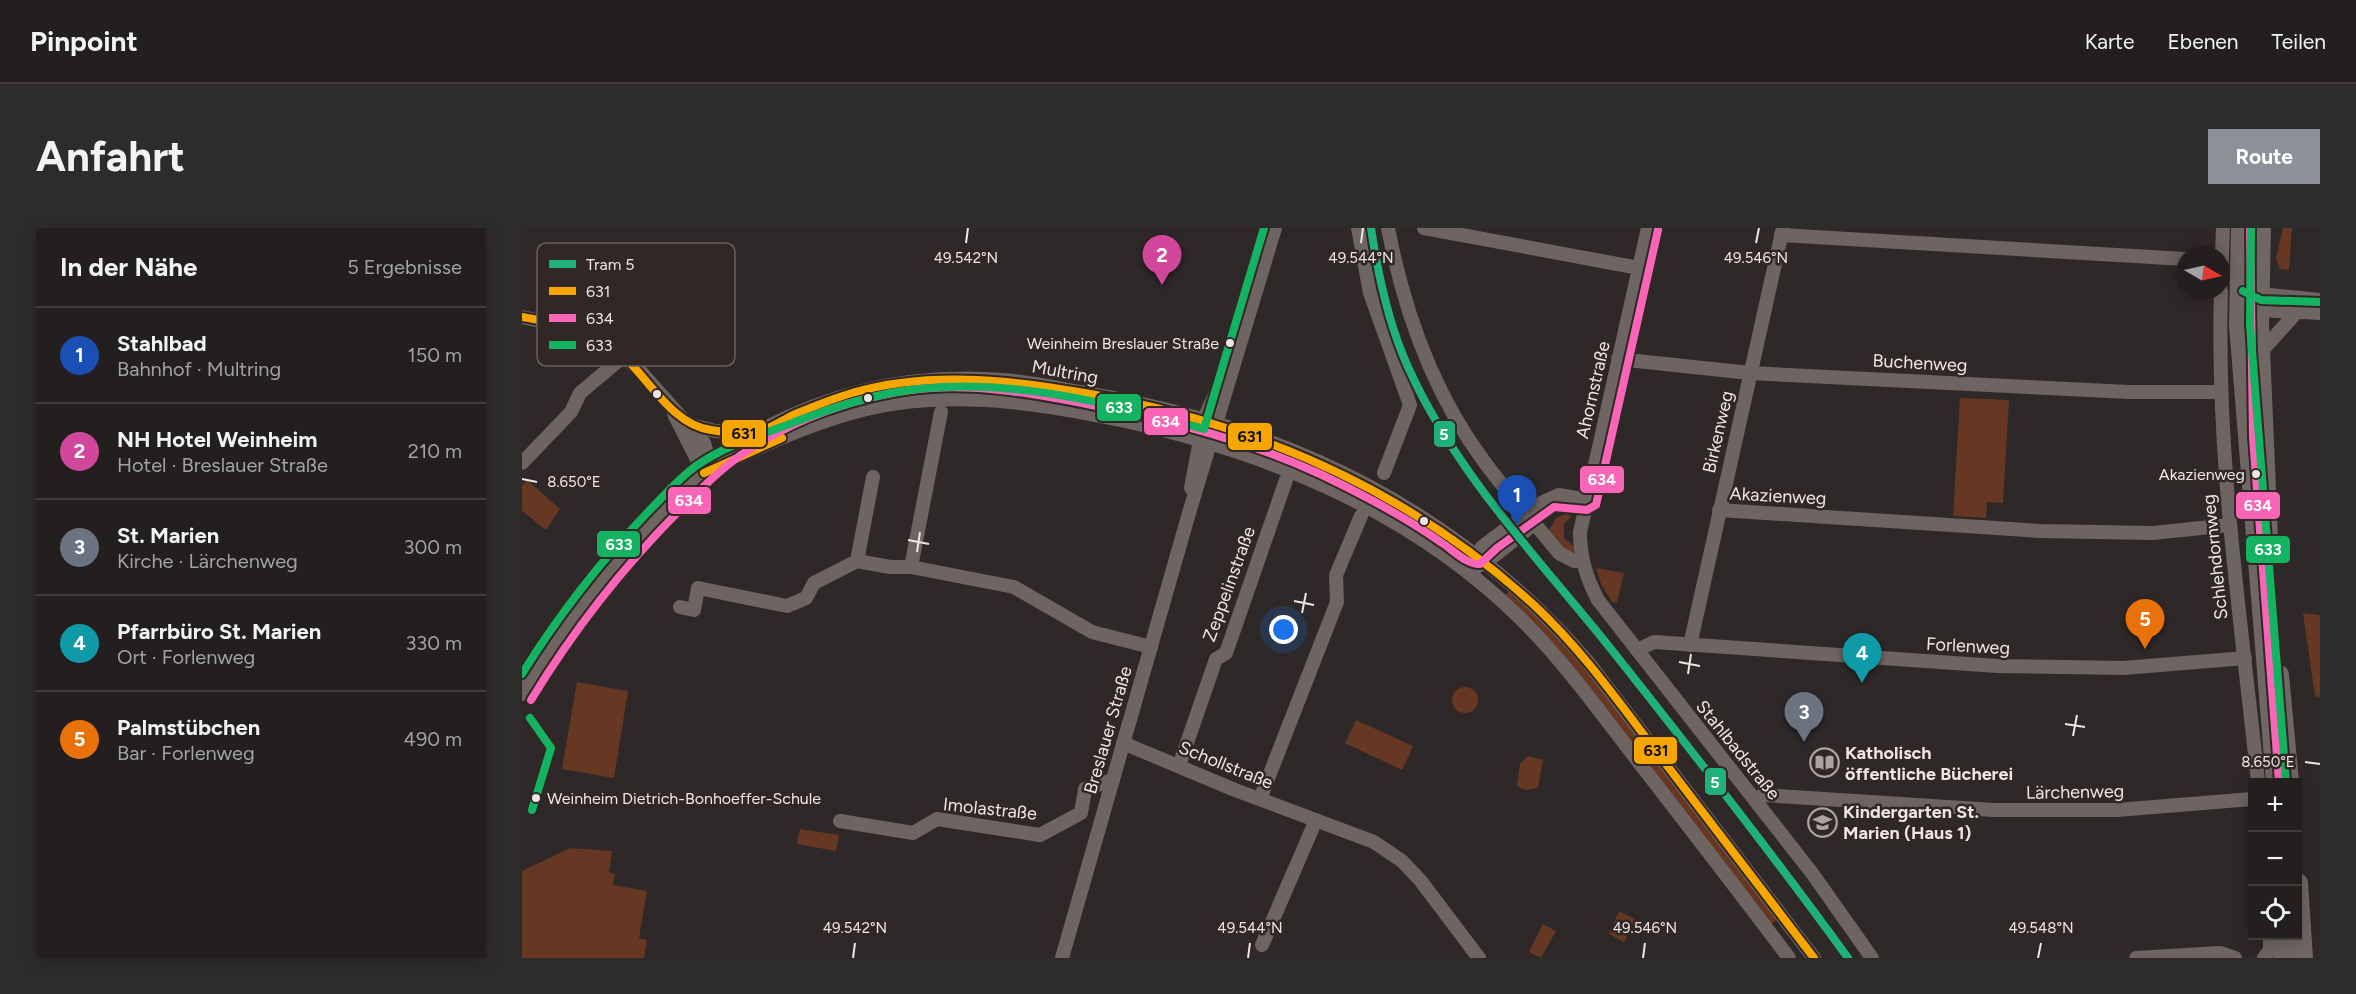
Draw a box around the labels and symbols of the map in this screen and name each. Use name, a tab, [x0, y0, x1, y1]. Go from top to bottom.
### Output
pin: 2	[1142, 236, 1182, 285]
legend	[537, 243, 735, 366]
north arrow	[2176, 246, 2230, 300]
text: 49.542°N	[934, 249, 998, 267]
text: 49.544°N	[1328, 249, 1394, 267]
text: 49.546°N	[1724, 249, 1788, 267]
text: Tram 5	[586, 255, 634, 274]
text: 631	[586, 282, 610, 301]
text: 634	[586, 309, 614, 328]
place label: Weinheim Breslauer Straße	[1027, 334, 1219, 353]
text: 633	[586, 336, 612, 355]
marker: Weinheim Breslauer Straße	[1224, 337, 1236, 349]
street label: Ahornstraße	[1571, 339, 1615, 441]
street label: Buchenweg	[1872, 350, 1968, 376]
street label: Multring	[1030, 355, 1100, 389]
unlabelled marker	[651, 388, 663, 400]
street label: Birkenweg	[1698, 389, 1738, 475]
unlabelled marker	[862, 392, 874, 404]
line badge: 633	[1096, 393, 1142, 422]
text: 633	[1105, 398, 1133, 417]
line badge: 634	[1143, 407, 1189, 436]
text: 634	[1152, 412, 1180, 431]
line badge: 631	[721, 419, 767, 448]
line badge: 5	[1433, 420, 1456, 448]
line badge: 631	[1227, 422, 1273, 451]
text: 631	[732, 424, 756, 443]
text: 5	[1439, 425, 1449, 444]
text: 631	[1238, 427, 1262, 446]
line badge: 634	[1579, 465, 1625, 494]
place label: Akazienweg	[2159, 465, 2245, 484]
marker: Akazienweg	[2250, 468, 2262, 480]
text: 634	[1588, 470, 1616, 489]
text: 8.650°E	[547, 473, 601, 491]
pin: 1	[1498, 476, 1536, 525]
street label: Akazienweg	[1729, 482, 1827, 510]
line badge: 634	[667, 486, 712, 515]
text: 634	[675, 491, 703, 510]
line badge: 634	[2235, 491, 2281, 520]
street label: Schlehdornweg	[2197, 493, 2233, 621]
text: 634	[2244, 496, 2272, 515]
unlabelled marker	[1418, 515, 1430, 527]
street label: Zeppelinstraße	[1198, 523, 1260, 645]
line badge: 633	[596, 530, 641, 558]
text: 633	[605, 535, 633, 554]
line badge: 633	[2245, 535, 2291, 564]
text: 633	[2254, 540, 2282, 559]
pin: 5	[2126, 600, 2164, 649]
your location	[1269, 615, 1298, 644]
street label: Forlenweg	[1925, 633, 2011, 659]
pin: 4	[1842, 634, 1882, 683]
street label: Breslauer Straße	[1079, 663, 1137, 796]
pin: 3	[1784, 692, 1824, 742]
street label: Stahlbadstraße	[1691, 696, 1785, 804]
street label: Schollstraße	[1176, 736, 1276, 794]
line badge: 631	[1633, 736, 1678, 765]
text: 631	[1644, 741, 1668, 760]
place label: Katholisch öffentliche Bücherei	[1845, 742, 2013, 785]
library icon: Katholisch öffentliche Bücherei	[1808, 747, 1840, 779]
text: 8.650°E	[2241, 753, 2295, 771]
line badge: 5	[1704, 767, 1727, 796]
text: 5	[1710, 773, 1720, 792]
street label: Lärchenweg	[2026, 780, 2124, 804]
place label: Weinheim Dietrich-Bonhoeffer-Schule	[547, 789, 821, 808]
marker: Weinheim Dietrich-Bonhoeffer-Schule	[530, 792, 542, 804]
street label: Imolastraße	[942, 793, 1038, 825]
place label: Kindergarten St. Marien (Haus 1)	[1843, 801, 1979, 844]
school or university icon: Kindergarten St. Marien (Haus 1)	[1806, 806, 1838, 838]
text: 49.542°N	[823, 919, 887, 937]
text: 49.544°N	[1217, 919, 1283, 937]
text: 49.546°N	[1613, 919, 1677, 937]
text: 49.548°N	[2008, 919, 2074, 937]

